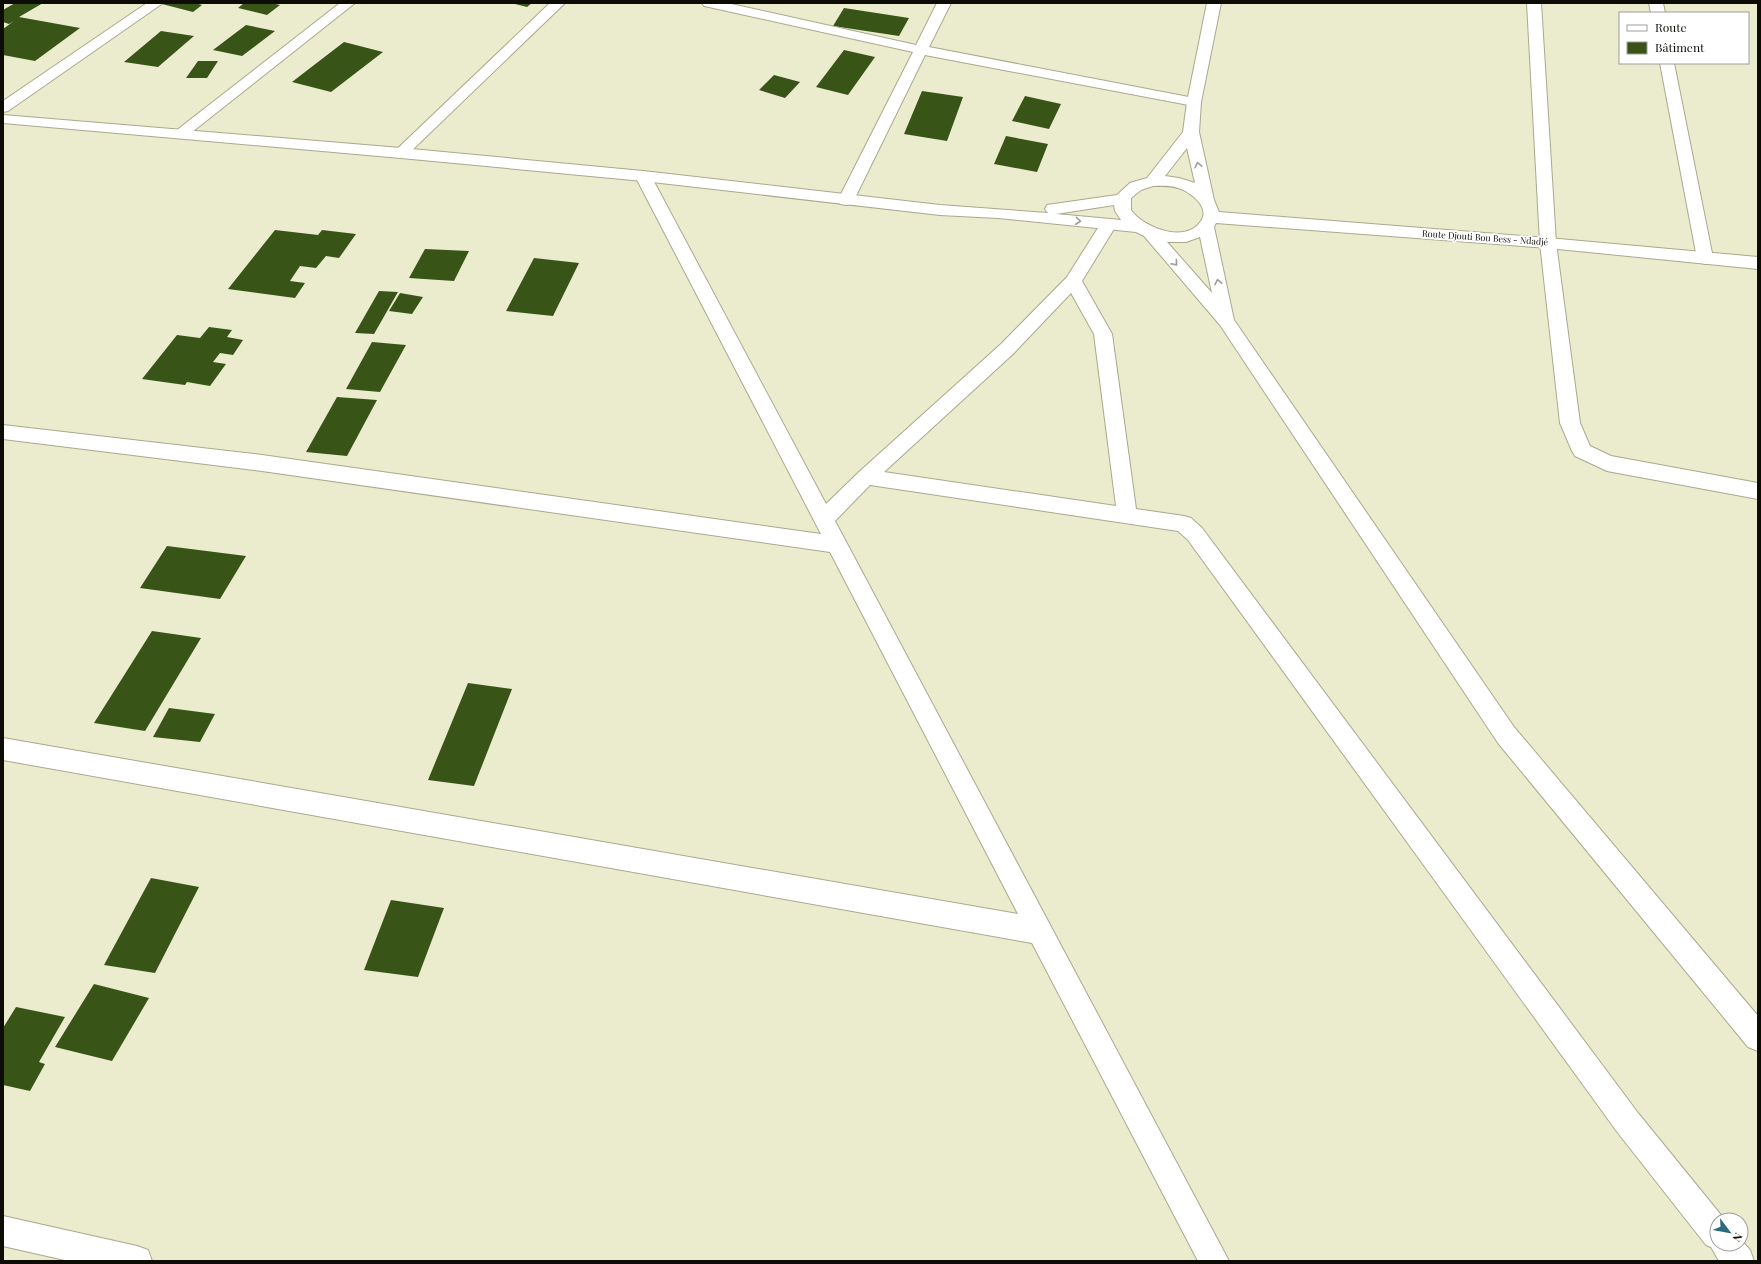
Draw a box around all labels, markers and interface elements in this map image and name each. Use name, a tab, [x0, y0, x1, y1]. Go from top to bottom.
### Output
legend	[1619, 12, 1749, 64]
text: Route	[1655, 19, 1687, 35]
text: Bâtiment	[1655, 39, 1705, 55]
one-way arrow	[1195, 162, 1203, 168]
one-way arrow	[1075, 216, 1082, 225]
street label: Route Djouti Bou Bess - Ndadjé	[1422, 227, 1549, 247]
one-way arrow	[1171, 258, 1178, 265]
one-way arrow	[1214, 279, 1222, 286]
north arrow	[1709, 1212, 1749, 1252]
text: N	[1729, 1230, 1746, 1245]

